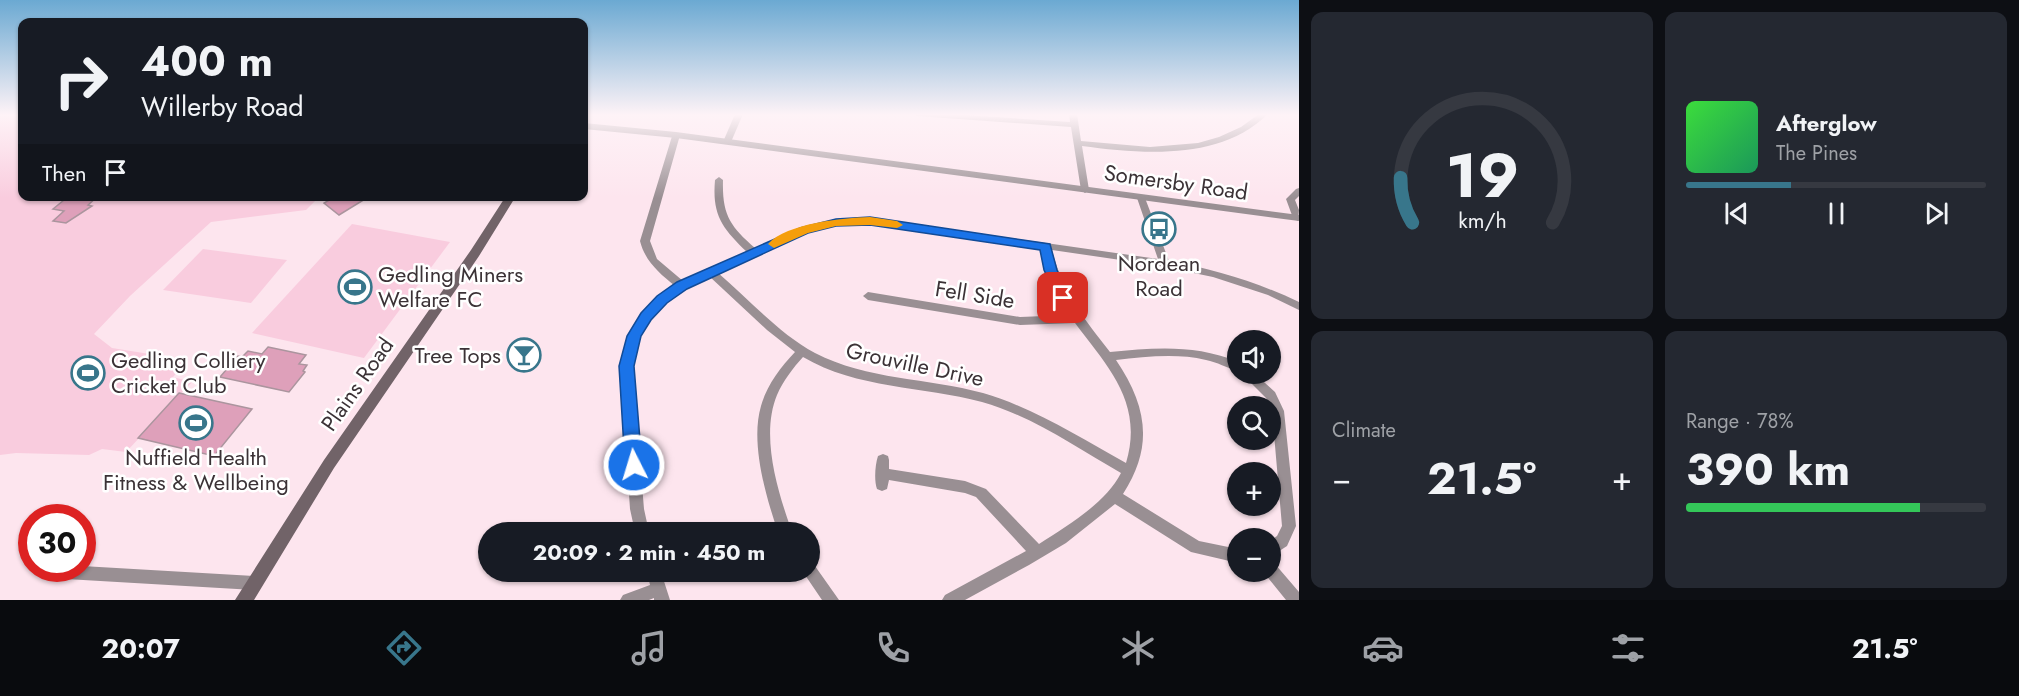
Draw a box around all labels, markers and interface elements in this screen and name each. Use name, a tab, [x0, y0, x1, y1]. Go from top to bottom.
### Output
text: 400 m	[141, 31, 273, 92]
icon: right	[42, 42, 120, 120]
text: Willerby Road	[141, 87, 304, 126]
text: Afterglow	[1776, 107, 1877, 139]
text: 19	[1445, 130, 1519, 220]
text: The Pines	[1776, 139, 1857, 168]
icon: arrive	[99, 156, 132, 189]
street label: Somersby Road	[1102, 156, 1250, 208]
text: Then	[42, 157, 87, 189]
icon: previous	[1720, 197, 1753, 230]
icon: pause	[1820, 197, 1853, 230]
icon: next	[1920, 197, 1953, 230]
text: km/h	[1458, 205, 1506, 236]
bus stop icon: Nordean Road	[1141, 211, 1177, 247]
place label: Nordean Road	[1118, 247, 1200, 304]
place label: Gedling Miners Welfare FC	[378, 258, 523, 315]
sports icon: Gedling Miners Welfare FC	[337, 269, 373, 305]
street label: Fell Side	[933, 272, 1017, 316]
pin	[1037, 272, 1088, 323]
icon: arrive	[1046, 281, 1079, 314]
map controls	[1227, 330, 1281, 582]
button: sound	[1227, 330, 1281, 384]
street label: Plains Road	[313, 331, 401, 437]
street label: Grouville Drive	[843, 334, 987, 394]
bar icon: Tree Tops	[506, 337, 542, 373]
place label: Tree Tops	[415, 339, 501, 371]
place label: Gedling Colliery Cricket Club	[111, 344, 266, 401]
sports icon: Gedling Colliery Cricket Club	[70, 355, 106, 391]
button: search	[1227, 396, 1281, 450]
sports icon: Nuffield Health Fitness & Wellbeing	[178, 405, 214, 441]
text: Range · 78%	[1686, 407, 1793, 436]
text: Climate	[1332, 416, 1396, 445]
position arrow	[602, 433, 666, 497]
text: 390 km	[1686, 437, 1850, 502]
place label: Nuffield Health Fitness & Wellbeing	[103, 441, 289, 498]
text: 21.5°	[1427, 446, 1536, 511]
text: −	[1332, 455, 1351, 502]
text: +	[1612, 455, 1632, 502]
button: +	[1227, 462, 1281, 516]
speed limit sign: 30	[18, 504, 96, 582]
button: −	[1227, 528, 1281, 582]
text: 20:09 · 2 min · 450 m	[533, 536, 765, 568]
icon: directions	[383, 627, 425, 669]
icon: music	[628, 627, 670, 669]
icon: phone	[872, 627, 914, 669]
icon: climate	[1117, 627, 1159, 669]
icon: car	[1362, 627, 1404, 669]
icon: filters	[1607, 627, 1649, 669]
text: 20:07	[101, 629, 180, 668]
text: 21.5°	[1852, 629, 1917, 668]

